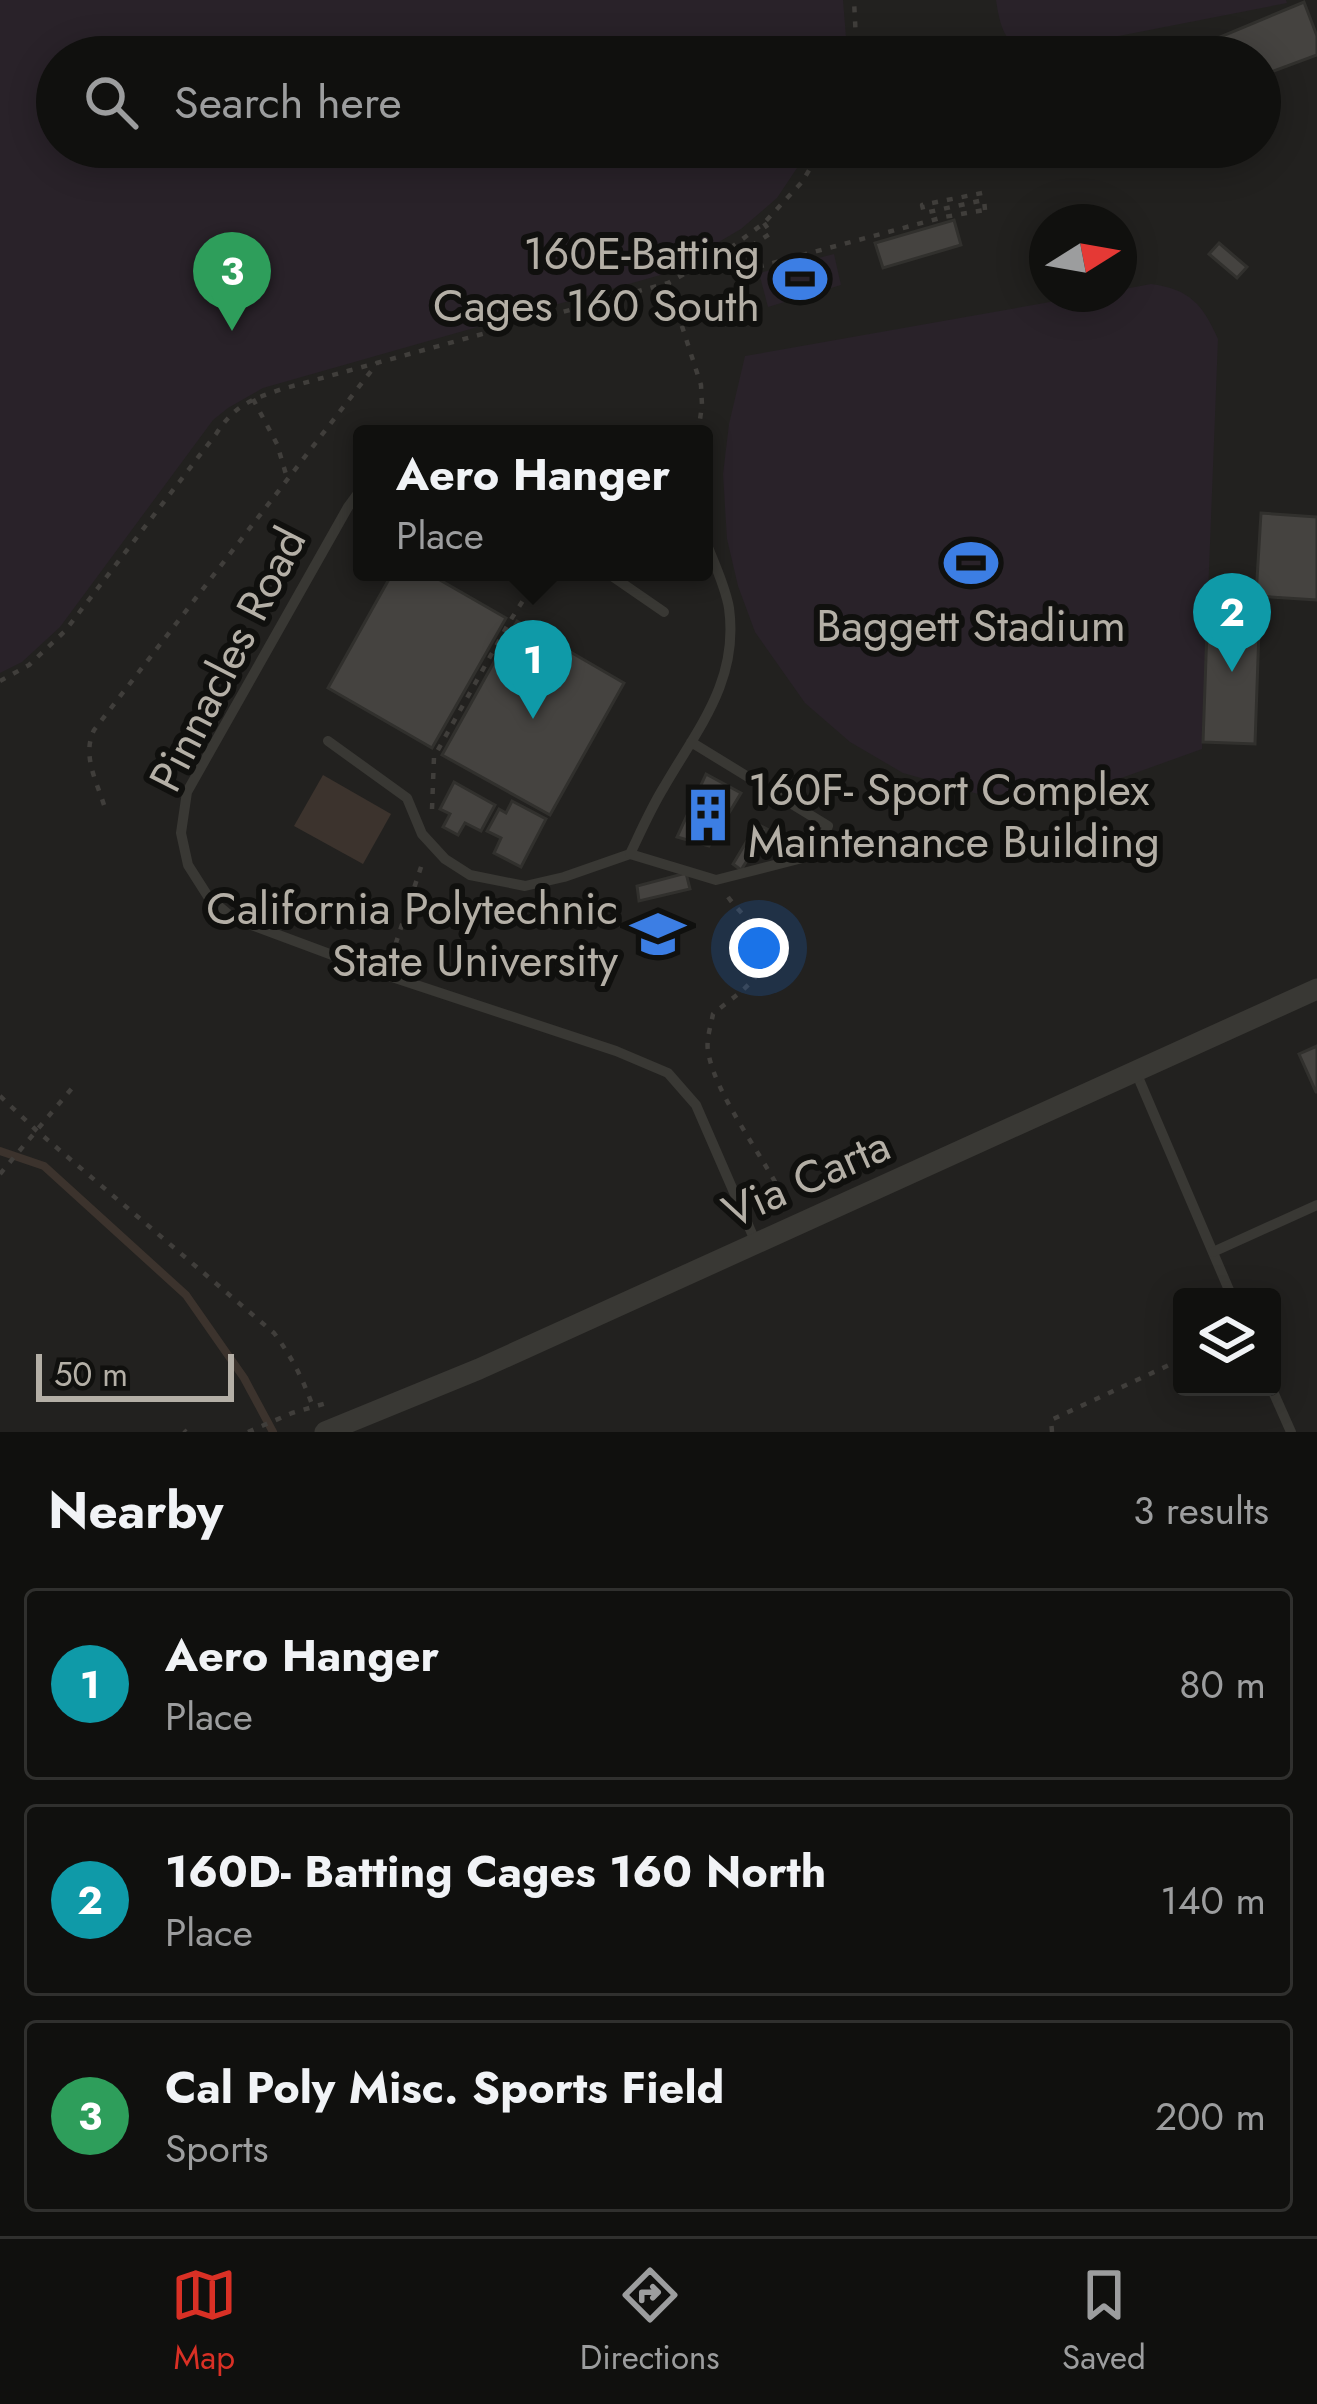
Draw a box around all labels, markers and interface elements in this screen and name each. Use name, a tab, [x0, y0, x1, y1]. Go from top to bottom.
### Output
search box	[36, 36, 1281, 168]
icon: search	[78, 69, 144, 135]
text: Search here	[174, 70, 402, 135]
north arrow	[1029, 204, 1137, 312]
place label: 160E-Batting Cages 160 South	[433, 221, 760, 338]
pin: 3	[193, 232, 271, 331]
sports icon: 160E-Batting Cages 160 South	[771, 250, 829, 308]
popup	[353, 425, 713, 581]
text: Aero Hanger	[396, 442, 670, 507]
text: Place	[396, 507, 484, 564]
street label: Pinnacles Road	[133, 516, 322, 803]
sports icon: Baggett Stadium	[942, 534, 1000, 592]
pin: 2	[1193, 573, 1271, 672]
place label: Baggett Stadium	[816, 593, 1126, 658]
pin: 1	[494, 620, 572, 719]
place label: 160F- Sport Complex Maintenance Building	[748, 757, 1160, 874]
building icon: 160F- Sport Complex Maintenance Building	[679, 786, 737, 844]
place label: California Polytechnic State University	[206, 876, 618, 993]
school or university icon: California Polytechnic State University	[629, 905, 687, 963]
your location	[729, 918, 789, 978]
street label: Via Carta	[712, 1113, 900, 1244]
map controls	[1173, 1288, 1281, 1396]
button: layers	[1173, 1288, 1281, 1396]
scale bar	[36, 1348, 234, 1401]
text: 50 m	[54, 1351, 128, 1398]
text: Nearby	[48, 1473, 223, 1547]
text: 3 results	[1133, 1482, 1269, 1539]
text: Aero Hanger	[165, 1623, 439, 1688]
text: 1	[80, 1656, 100, 1713]
text: 80 m	[1179, 1656, 1266, 1713]
text: Place	[165, 1688, 253, 1745]
text: 160D- Batting Cages 160 North	[165, 1839, 826, 1904]
text: 2	[77, 1872, 103, 1929]
text: 140 m	[1160, 1872, 1266, 1929]
text: Place	[165, 1904, 253, 1961]
text: Cal Poly Misc. Sports Field	[165, 2055, 724, 2120]
text: 3	[78, 2088, 102, 2145]
text: 200 m	[1155, 2088, 1266, 2145]
text: Sports	[165, 2120, 268, 2177]
tab: Map	[171, 2262, 237, 2381]
tab: Directions	[580, 2262, 720, 2381]
tab: Saved	[1062, 2262, 1146, 2381]

